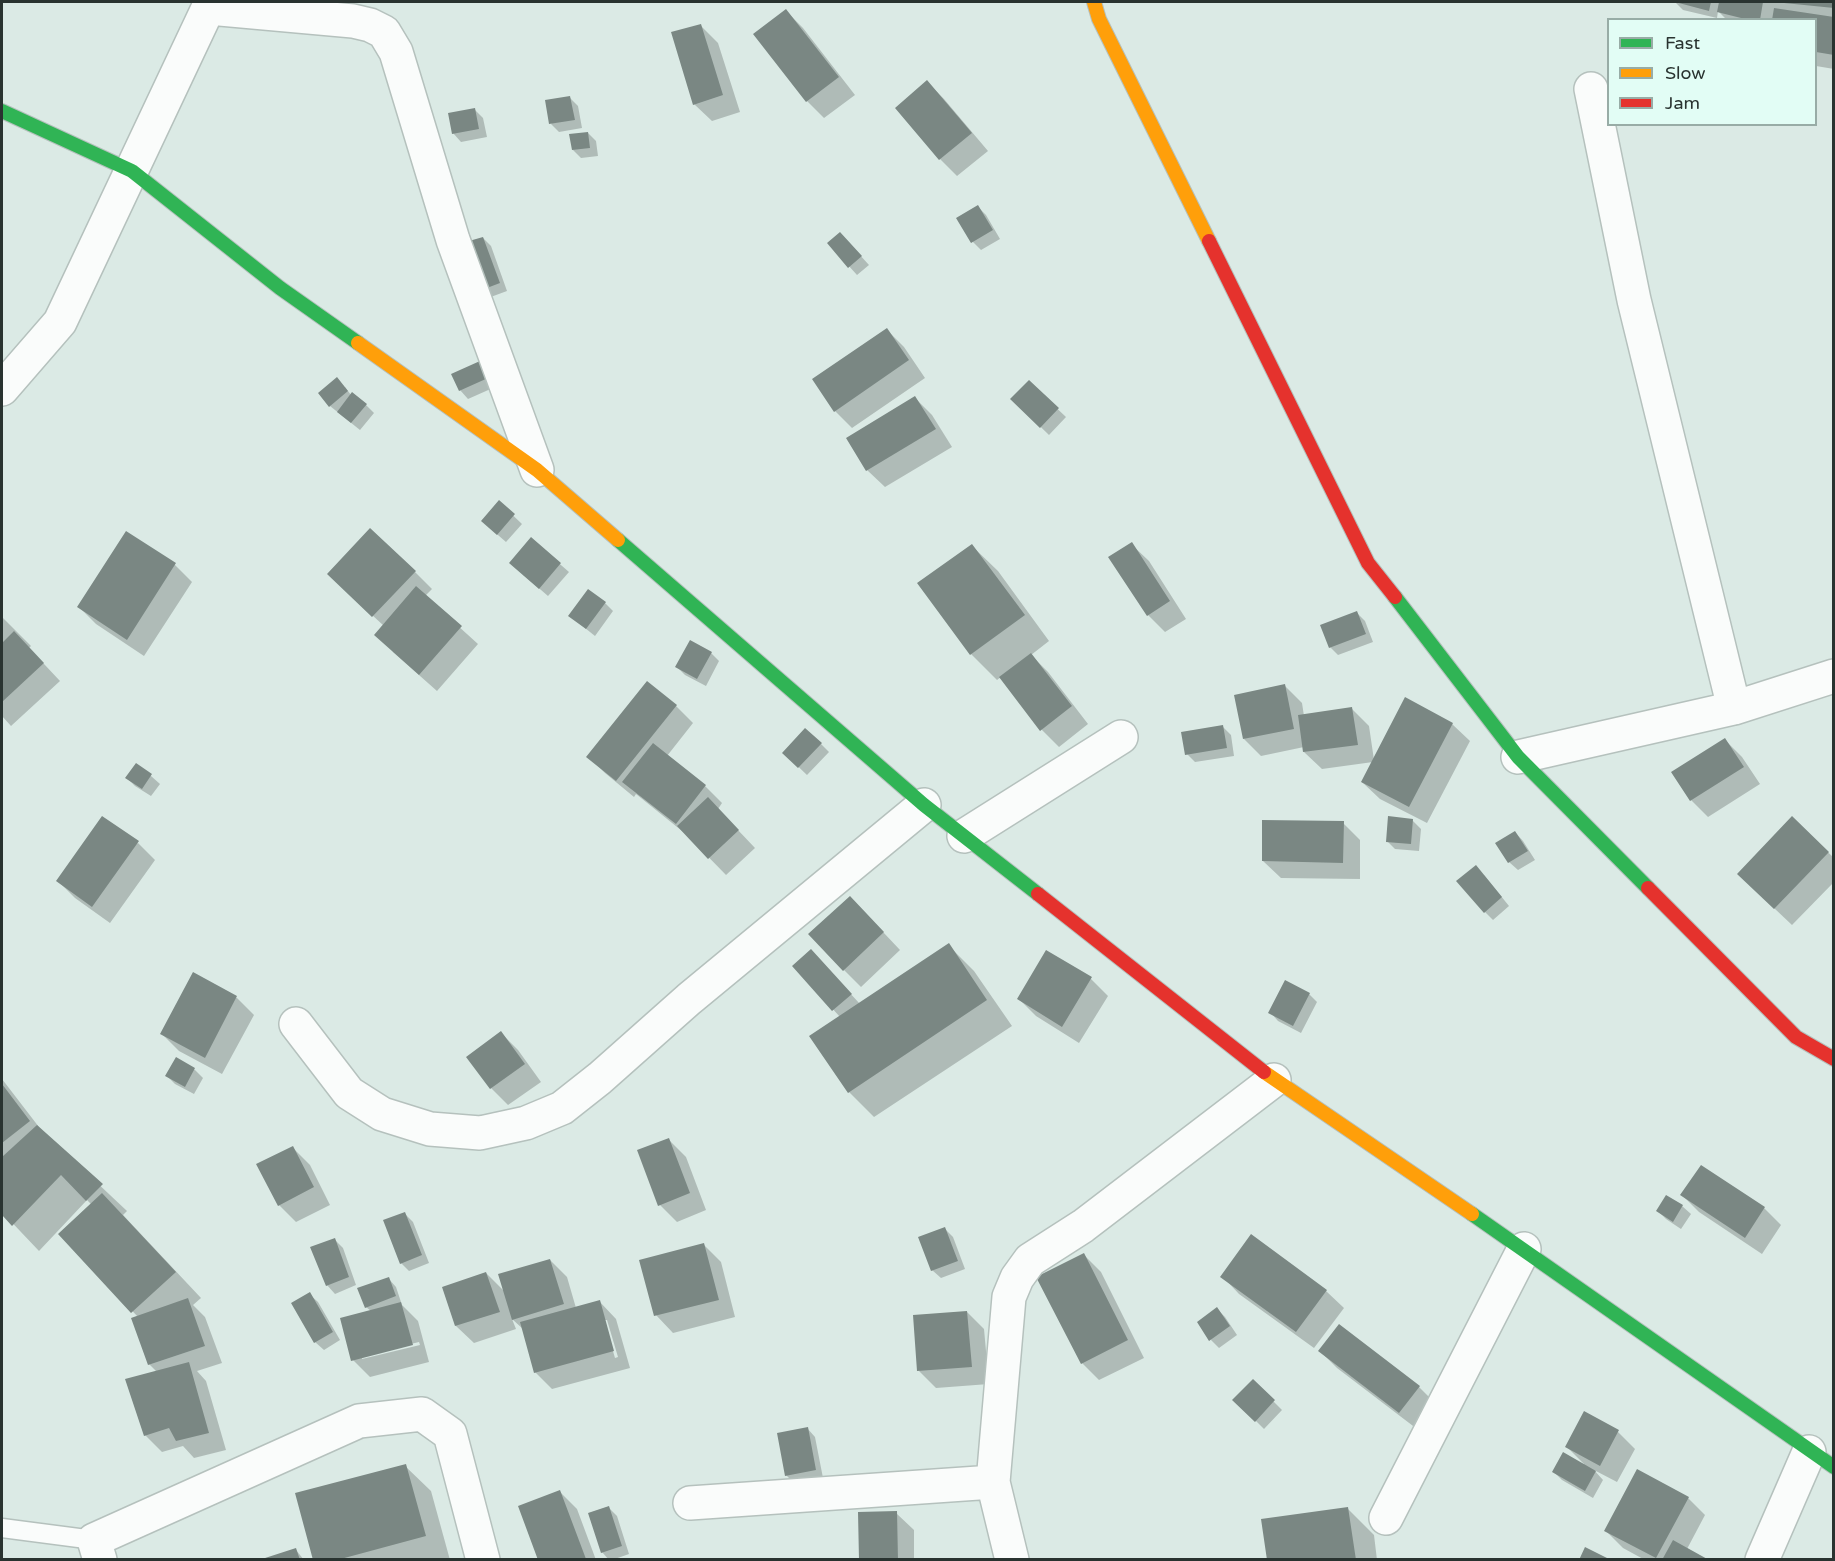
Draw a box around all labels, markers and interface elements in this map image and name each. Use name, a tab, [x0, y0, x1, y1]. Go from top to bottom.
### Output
legend	[1607, 18, 1817, 126]
text: Fast	[1665, 32, 1700, 54]
text: Slow	[1665, 62, 1706, 84]
text: Jam	[1665, 92, 1700, 114]

